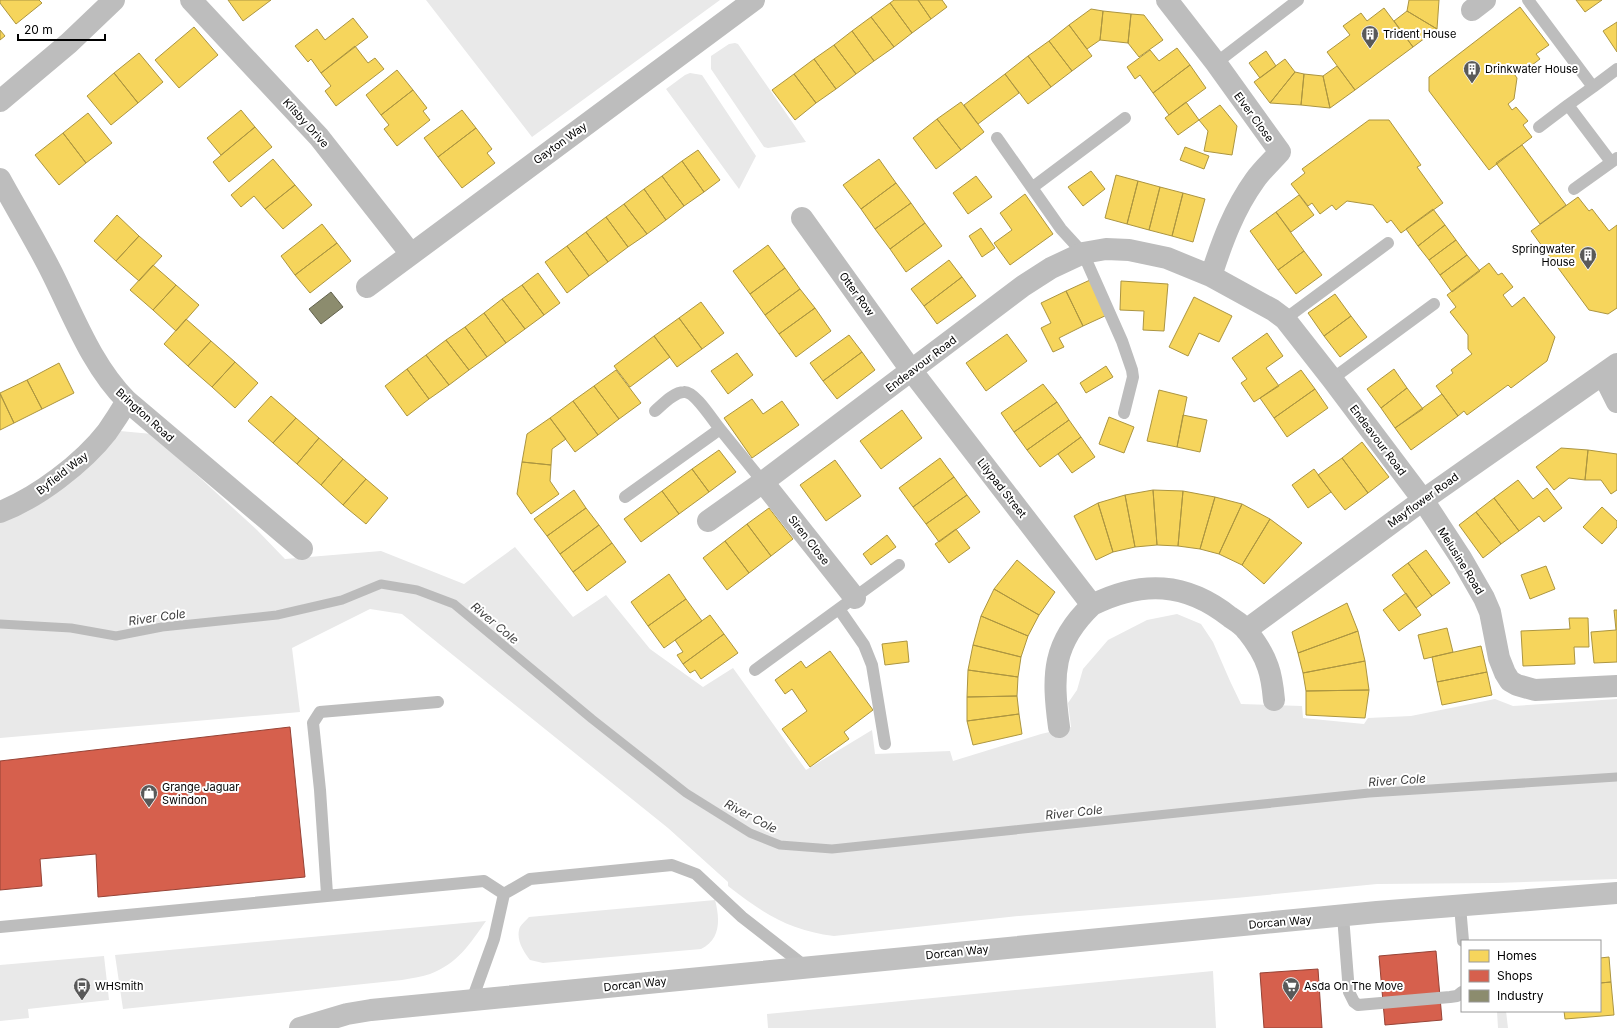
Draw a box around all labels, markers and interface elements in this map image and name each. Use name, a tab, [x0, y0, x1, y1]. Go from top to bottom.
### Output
scale bar	[18, 16, 105, 42]
text: 20 m	[24, 22, 53, 37]
building icon: Trident House	[1360, 24, 1380, 49]
place label: Trident House	[1383, 27, 1456, 41]
building icon: Drinkwater House	[1462, 59, 1482, 84]
place label: Drinkwater House	[1485, 62, 1578, 76]
street label: Elver Close	[1231, 89, 1277, 145]
street label: Kilsby Drive	[280, 95, 332, 151]
street label: Gayton Way	[531, 119, 589, 167]
place label: Springwater House	[1512, 242, 1575, 269]
building icon: Springwater House	[1578, 245, 1598, 270]
street label: Otter Row	[836, 269, 878, 319]
street label: Endeavour Road	[883, 333, 959, 395]
street label: Brington Road	[113, 385, 177, 445]
street label: Endeavour Road	[1347, 402, 1409, 478]
street label: Byfield Way	[33, 448, 91, 498]
street label: Lilypad Street	[974, 455, 1030, 521]
street label: Mayflower Road	[1385, 470, 1461, 530]
street label: Siren Close	[785, 512, 833, 568]
street label: Melusine Road	[1435, 525, 1487, 597]
water label: River Cole	[468, 599, 522, 647]
water label: River Cole	[127, 606, 187, 628]
water label: River Cole	[1368, 770, 1426, 789]
place label: Grange Jaguar Swindon	[162, 780, 239, 807]
shop icon: Grange Jaguar Swindon	[139, 783, 159, 808]
water label: River Cole	[722, 796, 780, 836]
water label: River Cole	[1045, 802, 1104, 822]
street label: Dorcan Way	[1248, 912, 1312, 932]
legend	[1461, 940, 1601, 1012]
street label: Dorcan Way	[925, 942, 989, 962]
text: Homes	[1497, 948, 1537, 963]
text: Shops	[1497, 968, 1533, 983]
street label: Dorcan Way	[603, 974, 667, 994]
bus stop icon: WHSmith	[72, 976, 92, 1001]
supermarket icon: Asda On The Move	[1281, 976, 1301, 1001]
place label: WHSmith	[95, 979, 143, 993]
place label: Asda On The Move	[1304, 979, 1403, 993]
text: Industry	[1497, 988, 1544, 1003]

